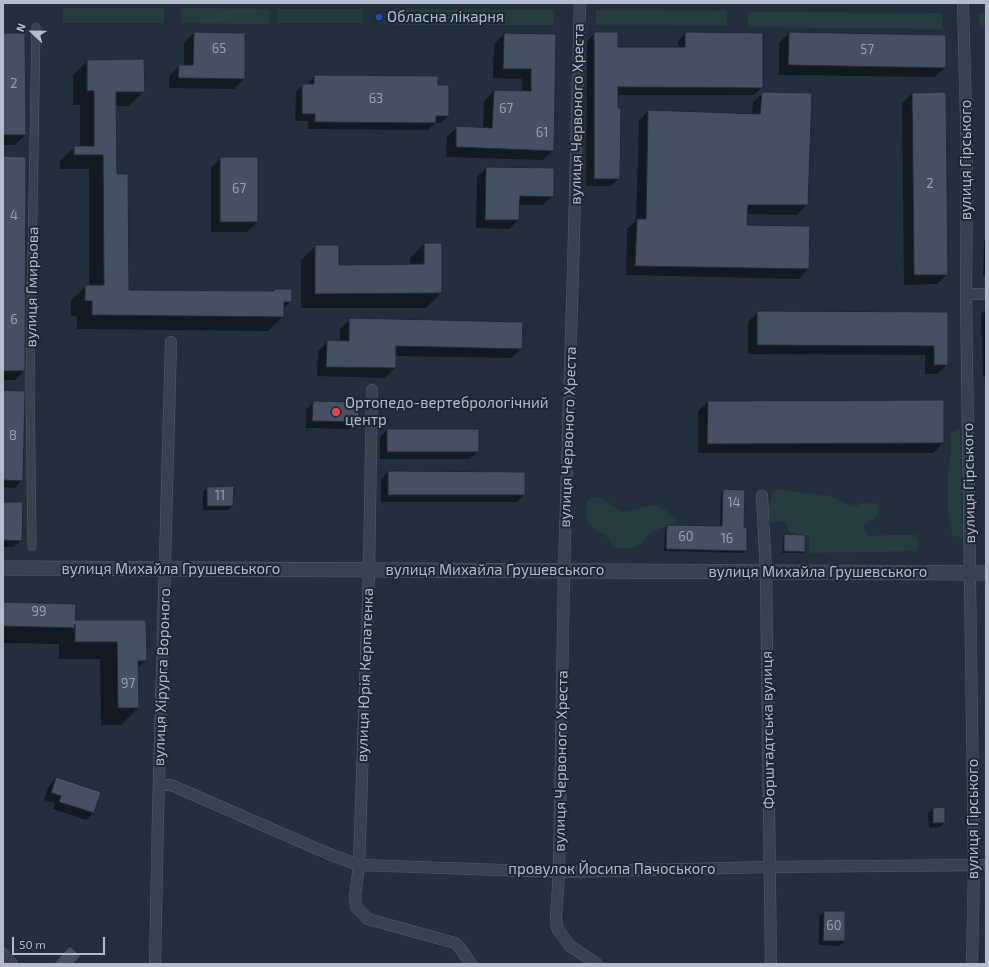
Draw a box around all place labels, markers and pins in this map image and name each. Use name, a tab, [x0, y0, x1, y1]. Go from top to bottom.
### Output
place label: Обласна лікарня	[387, 8, 504, 26]
marker: Обласна лікарня	[374, 12, 384, 22]
place label: Ортопедо-вертебрологічний центр	[345, 394, 548, 429]
marker: Ортопедо-вертебрологічний центр	[330, 406, 342, 418]

